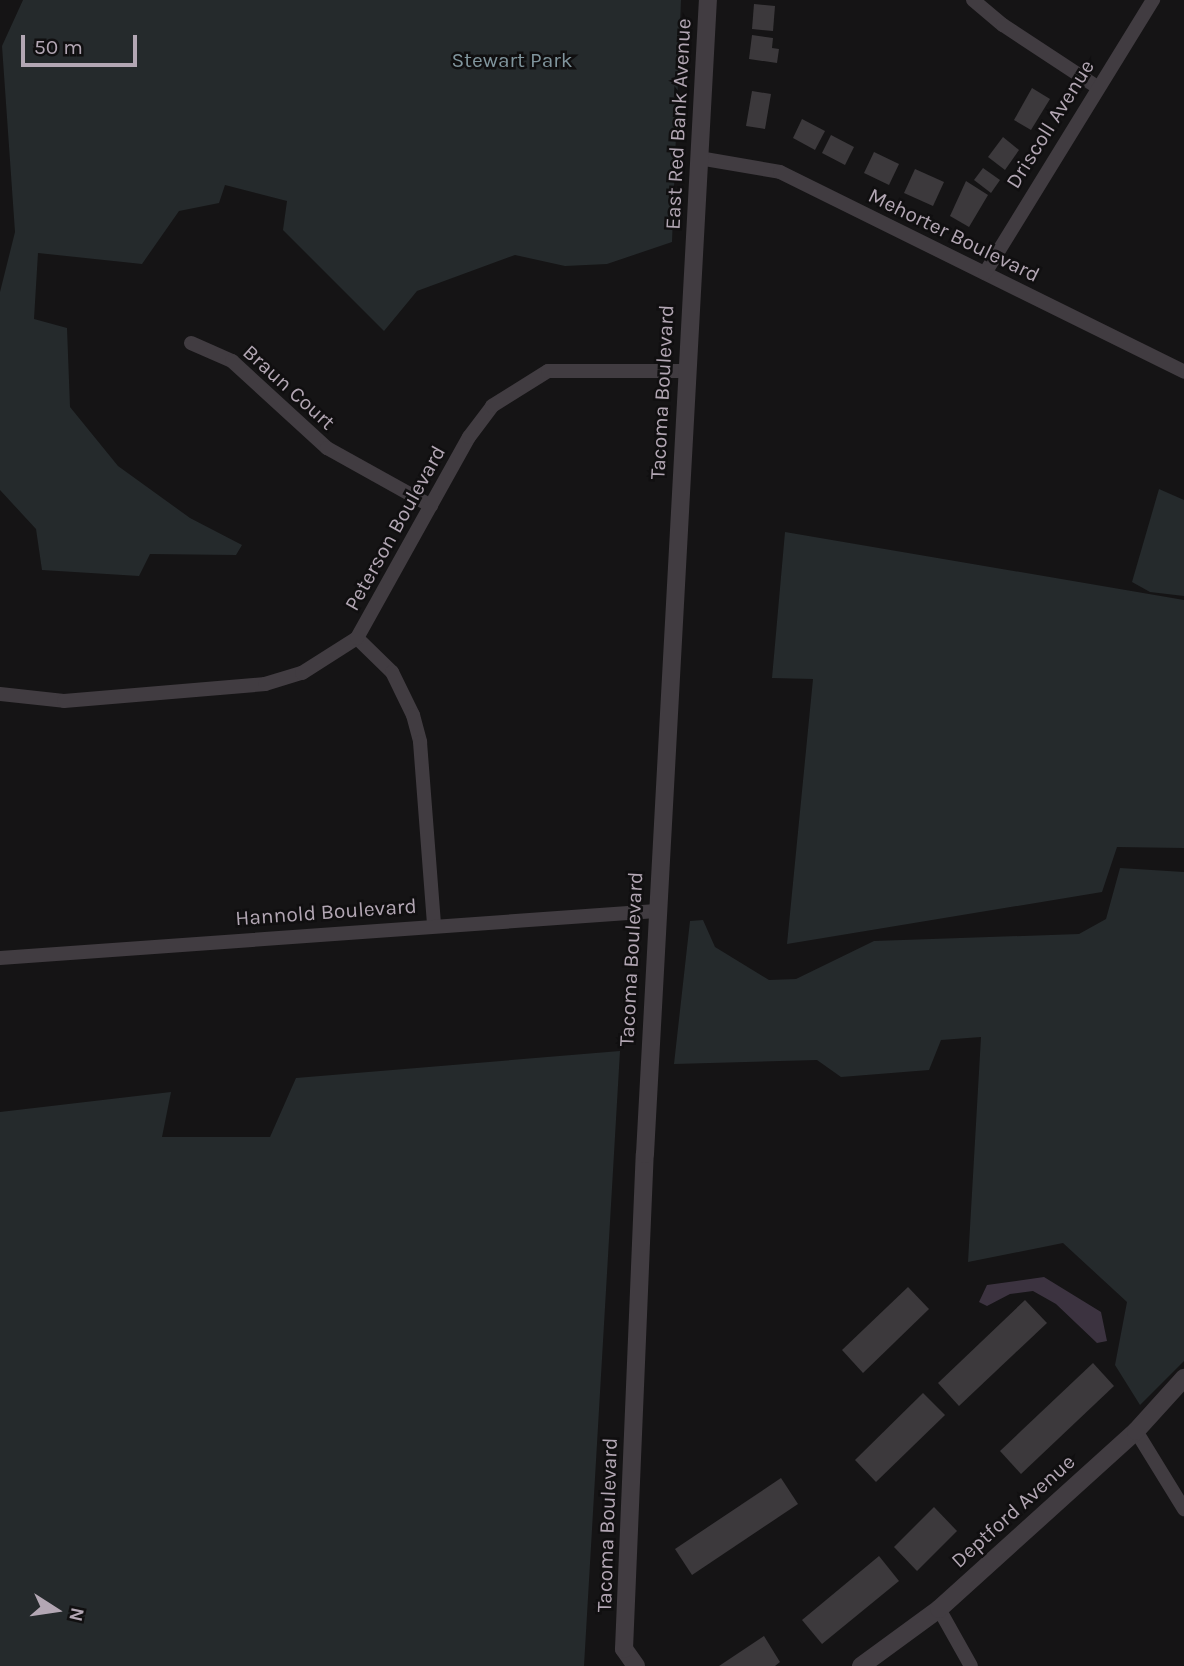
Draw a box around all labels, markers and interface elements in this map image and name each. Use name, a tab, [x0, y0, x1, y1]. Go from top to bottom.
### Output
street label: East Red Bank Avenue	[660, 18, 696, 230]
scale bar	[24, 21, 140, 65]
text: 50 m	[34, 35, 83, 59]
park label: Stewart Park	[451, 47, 573, 73]
street label: Driscoll Avenue	[1000, 55, 1100, 193]
street label: Mehorter Boulevard	[864, 183, 1044, 287]
street label: Tacoma Boulevard	[645, 304, 679, 480]
street label: Braun Court	[238, 339, 340, 435]
street label: Peterson Boulevard	[339, 441, 451, 615]
street label: Tacoma Boulevard	[614, 871, 648, 1047]
street label: Hannold Boulevard	[234, 893, 418, 931]
street label: Tacoma Boulevard	[591, 1437, 623, 1613]
street label: Deptford Avenue	[946, 1449, 1080, 1573]
north arrow	[21, 1575, 91, 1645]
text: N	[64, 1605, 89, 1623]

